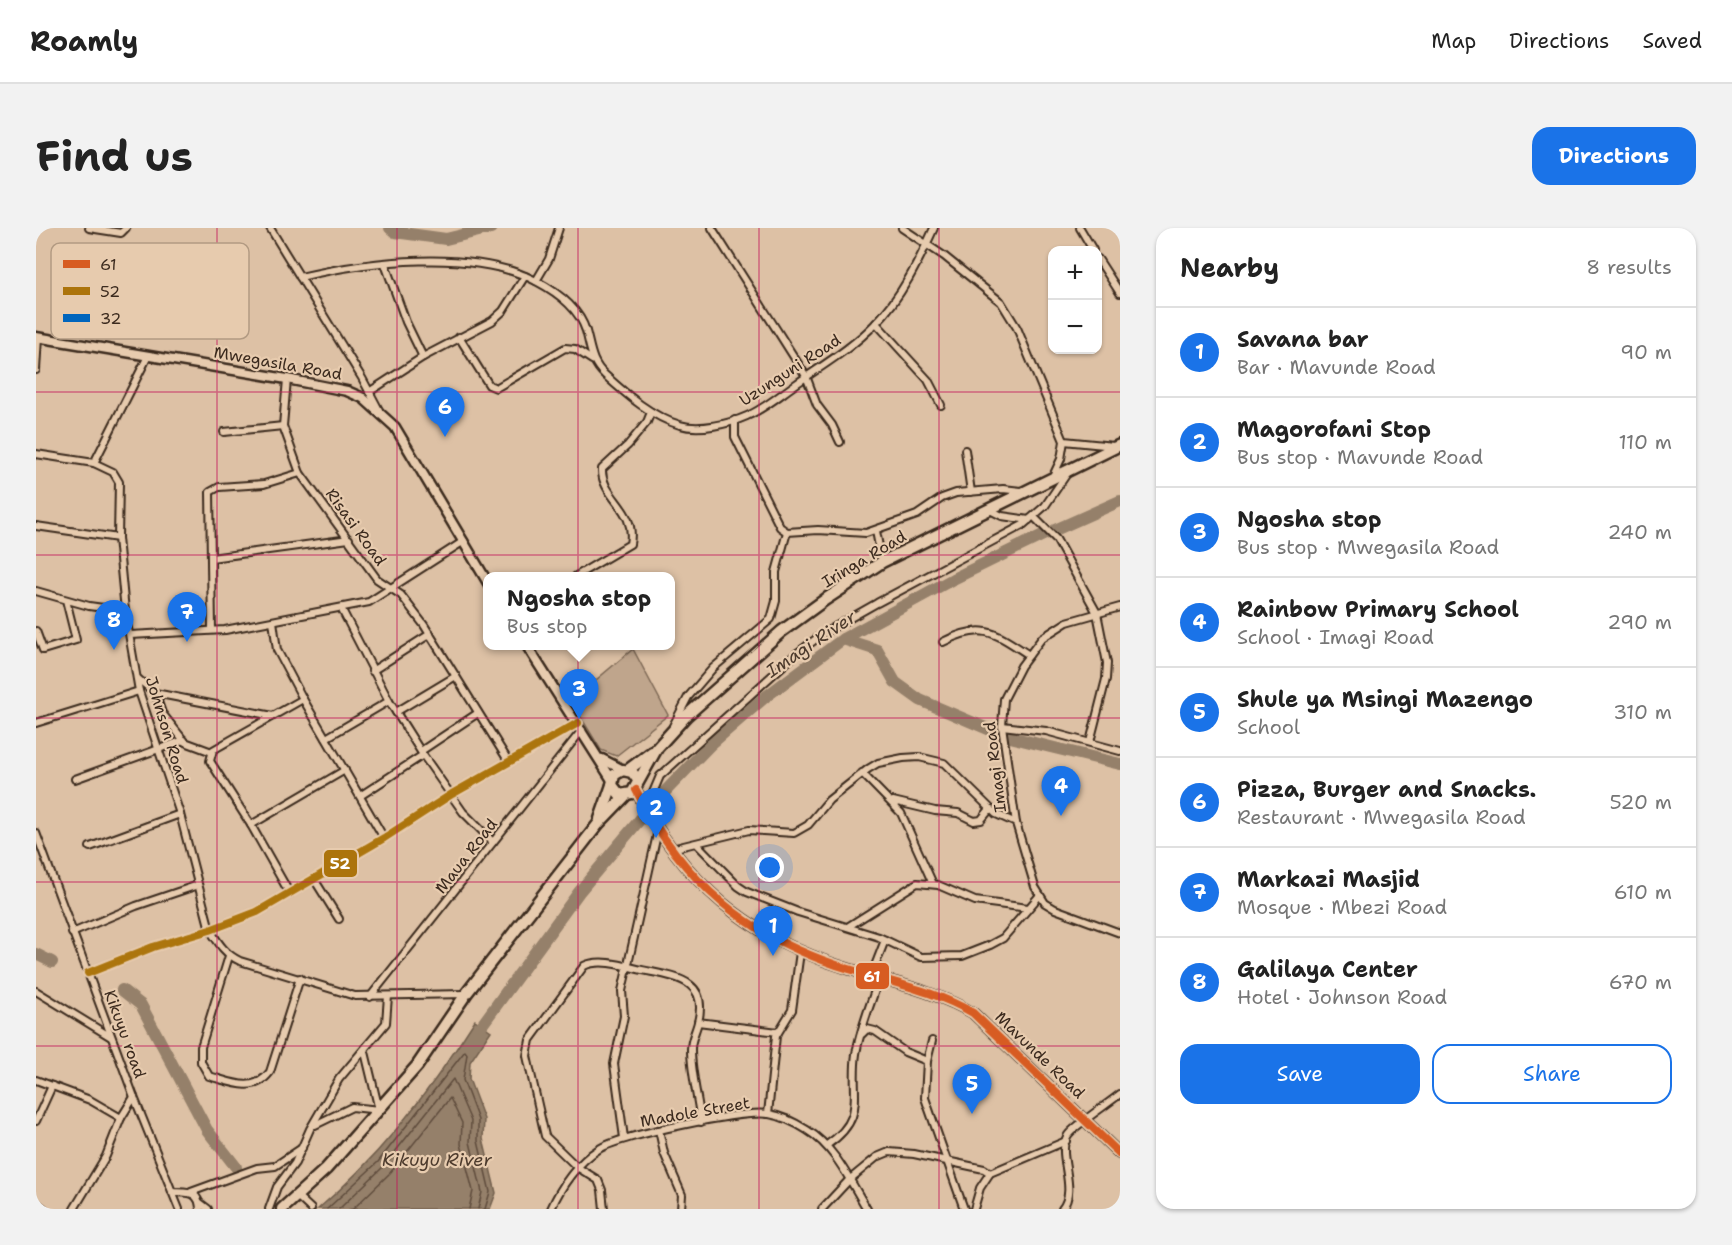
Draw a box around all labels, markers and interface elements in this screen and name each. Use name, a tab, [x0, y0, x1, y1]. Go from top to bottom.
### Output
text: Roamly	[30, 22, 138, 60]
text: Map	[1431, 27, 1476, 55]
text: Directions	[1509, 27, 1609, 55]
text: Saved	[1642, 27, 1702, 55]
button: Directions	[1532, 127, 1696, 185]
text: Find us	[36, 128, 193, 184]
legend	[51, 243, 249, 339]
map controls	[1048, 246, 1102, 354]
button: +	[1048, 246, 1102, 300]
text: Nearby	[1180, 250, 1279, 285]
text: 61	[100, 254, 117, 275]
text: 8 results	[1586, 254, 1672, 280]
text: 52	[100, 281, 120, 302]
button: −	[1048, 300, 1102, 354]
text: 32	[100, 308, 121, 329]
text: Savana bar	[1237, 325, 1369, 354]
street label: Uzunguni Road	[735, 329, 845, 411]
text: 1	[1195, 339, 1204, 365]
text: 90 m	[1620, 339, 1672, 365]
street label: Mwegasila Road	[212, 341, 344, 385]
text: Bar · Mavunde Road	[1237, 354, 1436, 380]
pin: 6	[426, 388, 464, 437]
text: Magorofani Stop	[1237, 415, 1431, 444]
text: 2	[1193, 429, 1207, 455]
text: 110 m	[1618, 429, 1672, 455]
text: Bus stop · Mavunde Road	[1237, 444, 1483, 470]
street label: Risasi Road	[321, 484, 391, 570]
text: Ngosha stop	[1237, 505, 1381, 534]
text: 3	[1193, 519, 1207, 545]
text: 240 m	[1607, 519, 1672, 545]
street label: Iringa Road	[818, 526, 910, 592]
text: Bus stop · Mwegasila Road	[1237, 534, 1499, 560]
popup	[483, 572, 675, 650]
text: Ngosha stop	[507, 584, 651, 613]
pin: 7	[168, 592, 206, 642]
text: Rainbow Primary School	[1237, 595, 1519, 624]
pin: 8	[94, 600, 134, 650]
water label: Imagi River	[760, 605, 861, 684]
text: 4	[1193, 609, 1207, 635]
text: 290 m	[1607, 609, 1672, 635]
text: Bus stop	[507, 613, 588, 639]
text: School · Imagi Road	[1237, 624, 1434, 650]
pin: 3	[560, 670, 598, 719]
street label: Johnson Road	[141, 674, 193, 786]
text: Shule ya Msingi Mazengo	[1237, 685, 1533, 714]
text: 5	[1193, 699, 1206, 725]
text: 310 m	[1613, 699, 1672, 725]
text: School	[1237, 714, 1300, 740]
street label: Imagi Road	[979, 720, 1011, 814]
pin: 4	[1042, 766, 1080, 816]
text: Pizza, Burger and Snacks.	[1237, 775, 1536, 804]
pin: 2	[636, 788, 676, 838]
text: 6	[1193, 789, 1207, 815]
text: 520 m	[1609, 789, 1672, 815]
text: Restaurant · Mwegasila Road	[1237, 804, 1526, 830]
street label: Maua Road	[430, 814, 502, 898]
line badge: 52	[323, 849, 358, 878]
text: 52	[330, 853, 350, 874]
your location	[755, 853, 784, 882]
text: Markazi Masjid	[1237, 865, 1420, 894]
text: 7	[1193, 879, 1207, 905]
text: 610 m	[1614, 879, 1672, 905]
text: Mosque · Mbezi Road	[1237, 894, 1447, 920]
pin: 1	[754, 906, 792, 956]
text: Galilaya Center	[1237, 955, 1418, 984]
line badge: 61	[855, 962, 890, 990]
text: 61	[863, 966, 881, 987]
text: 8	[1193, 969, 1207, 995]
text: 670 m	[1609, 969, 1672, 995]
text: Hotel · Johnson Road	[1237, 984, 1447, 1010]
street label: Kikuyu road	[99, 987, 151, 1081]
street label: Mavunde Road	[991, 1007, 1089, 1103]
button: Save	[1180, 1044, 1420, 1104]
button: Share	[1432, 1044, 1672, 1104]
pin: 5	[952, 1064, 992, 1114]
street label: Madole Street	[639, 1092, 751, 1132]
water label: Kikuyu River	[382, 1148, 492, 1172]

